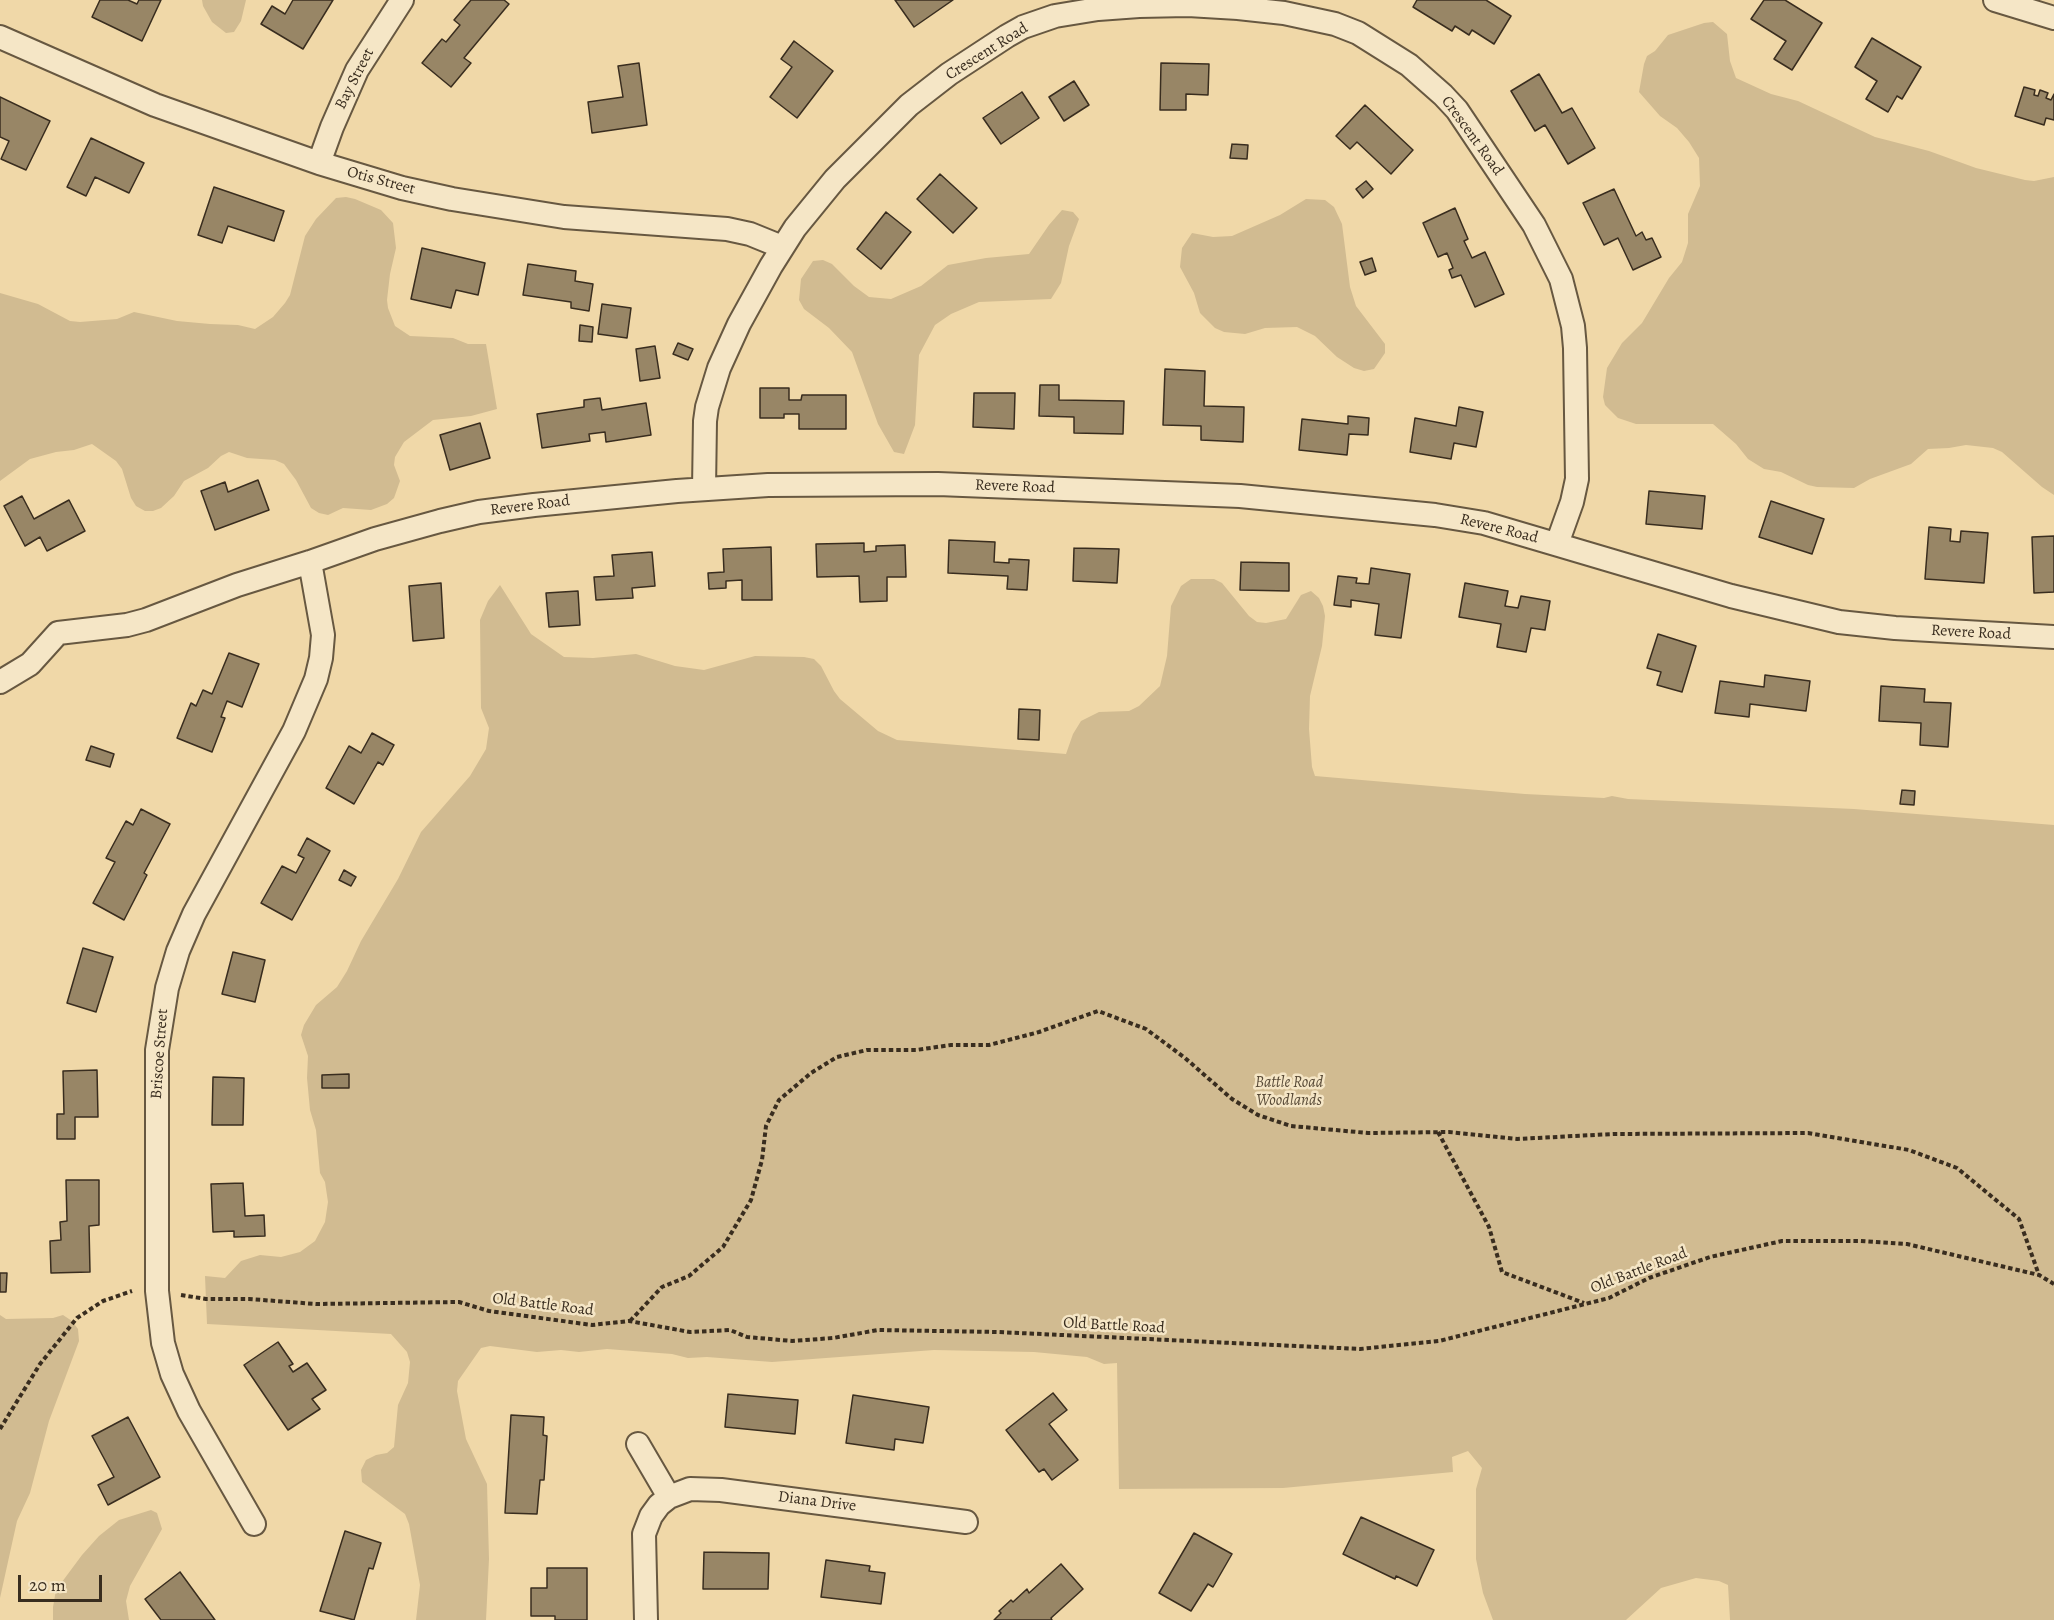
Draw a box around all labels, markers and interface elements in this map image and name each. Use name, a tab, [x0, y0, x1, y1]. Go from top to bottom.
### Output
street label: Crescent Road	[942, 19, 1032, 85]
street label: Bay Street	[331, 45, 379, 113]
street label: Crescent Road	[1437, 93, 1507, 179]
street label: Otis Street	[345, 163, 417, 199]
street label: Revere Road	[975, 476, 1055, 498]
street label: Revere Road	[489, 492, 571, 520]
street label: Revere Road	[1458, 510, 1540, 548]
street label: Revere Road	[1930, 621, 2012, 645]
street label: Briscoe Street	[147, 1008, 173, 1100]
park label: Battle Road Woodlands	[1255, 1073, 1323, 1111]
street label: Old Battle Road	[1588, 1244, 1690, 1298]
street label: Old Battle Road	[491, 1289, 595, 1321]
street label: Old Battle Road	[1063, 1314, 1165, 1338]
street label: Diana Drive	[777, 1488, 857, 1516]
scale bar	[21, 1563, 105, 1601]
text: 20 m	[29, 1573, 66, 1597]

